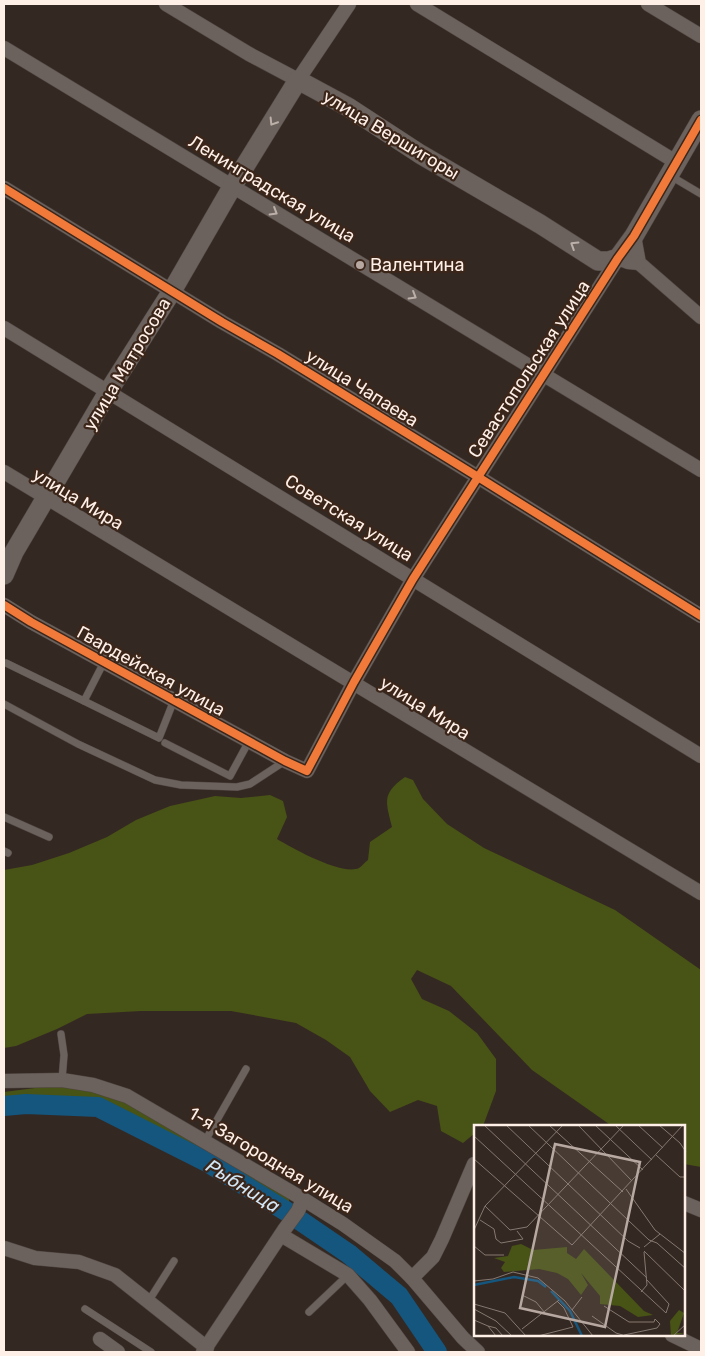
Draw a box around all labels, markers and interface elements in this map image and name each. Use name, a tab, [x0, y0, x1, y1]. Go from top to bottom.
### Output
street label: улица Вершигоры	[319, 86, 463, 184]
one-way arrow	[269, 116, 279, 125]
street label: Ленинградская улица	[185, 131, 359, 247]
one-way arrow	[269, 206, 278, 216]
one-way arrow	[570, 242, 579, 252]
place label: Валентина	[370, 254, 465, 276]
marker: Валентина	[354, 259, 366, 271]
street label: Севастопольская улица	[463, 276, 595, 462]
one-way arrow	[408, 290, 417, 300]
street label: улица Матросова	[79, 294, 175, 434]
street label: улица Чапаева	[302, 345, 422, 431]
street label: улица Мира	[29, 463, 127, 535]
street label: Советская улица	[281, 470, 417, 566]
street label: Гвардейская улица	[73, 621, 229, 721]
street label: улица Мира	[376, 672, 474, 744]
street label: 1-я Загородная улица	[185, 1102, 357, 1218]
inset map	[474, 1125, 685, 1336]
water label: Рыбница	[202, 1154, 284, 1218]

